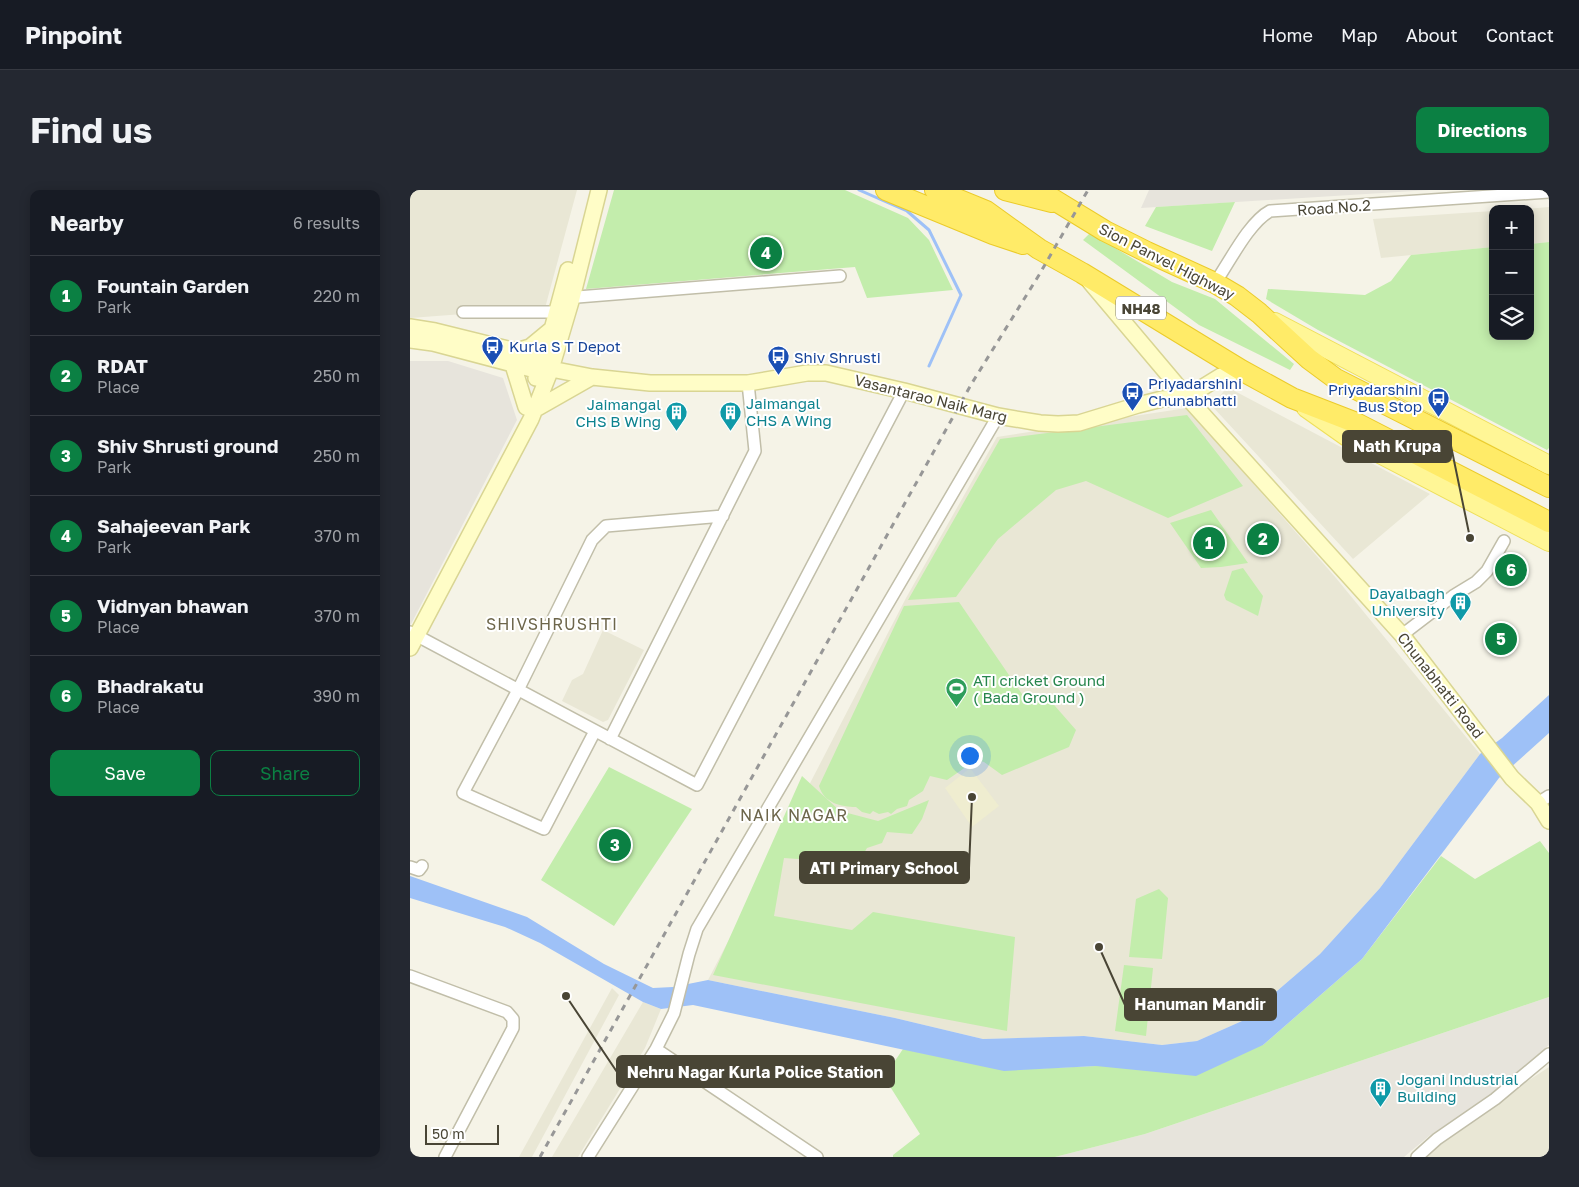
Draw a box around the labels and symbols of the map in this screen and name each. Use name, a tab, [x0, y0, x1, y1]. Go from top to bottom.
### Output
street label: Road No.2	[1297, 195, 1371, 219]
street label: Sion Panvel Highway	[1096, 219, 1239, 303]
pin: 4	[750, 234, 782, 272]
road number: NH48	[1116, 296, 1166, 320]
bus stop icon: Kurla S T Depot	[481, 334, 505, 365]
place label: Kurla S T Depot	[509, 337, 621, 355]
bus stop icon: Shiv Shrusti	[766, 345, 790, 376]
place label: Shiv Shrusti	[794, 348, 881, 366]
street label: Vasantarao Naik Marg	[853, 370, 1009, 426]
place label: Priyadarshini Chunabhatti	[1148, 374, 1242, 409]
bus stop icon: Priyadarshini Chunabhatti	[1120, 380, 1144, 411]
place label: Priyadarshini Bus Stop	[1328, 380, 1422, 415]
bus stop icon: Priyadarshini Bus Stop	[1426, 386, 1450, 417]
place label: Jaimangal CHS A Wing	[746, 394, 832, 429]
place label: Jaimangal CHS B Wing	[575, 395, 661, 430]
building icon: Jaimangal CHS A Wing	[718, 400, 742, 431]
building icon: Jaimangal CHS B Wing	[665, 401, 689, 432]
callout: Nath Krupa	[1343, 431, 1451, 462]
text: Nath Krupa	[1353, 436, 1441, 456]
pin: 2	[1247, 520, 1279, 558]
pin: 1	[1193, 524, 1225, 562]
pin: 6	[1495, 551, 1527, 589]
place label: Dayalbagh University	[1369, 584, 1446, 619]
building icon: Dayalbagh University	[1449, 590, 1473, 621]
district label: SHIVSHRUSHTI	[486, 614, 618, 634]
pin: 5	[1485, 620, 1517, 658]
street label: Chunabhatti Road	[1394, 628, 1488, 742]
place label: ATI cricket Ground ( Bada Ground )	[973, 671, 1105, 706]
sports icon: ATI cricket Ground ( Bada Ground )	[945, 677, 969, 708]
your location	[957, 743, 983, 769]
district label: NAIK NAGAR	[740, 805, 848, 825]
pin: 3	[599, 826, 631, 864]
callout: ATI Primary School	[800, 852, 969, 883]
text: ATI Primary School	[809, 858, 959, 878]
callout: Hanuman Mandir	[1125, 989, 1276, 1020]
text: Hanuman Mandir	[1134, 994, 1266, 1014]
callout: Nehru Nagar Kurla Police Station	[617, 1056, 894, 1087]
text: Nehru Nagar Kurla Police Station	[627, 1062, 883, 1082]
place label: Jogani Industrial Building	[1397, 1070, 1519, 1105]
building icon: Jogani Industrial Building	[1369, 1076, 1393, 1107]
scale bar	[425, 1122, 499, 1145]

